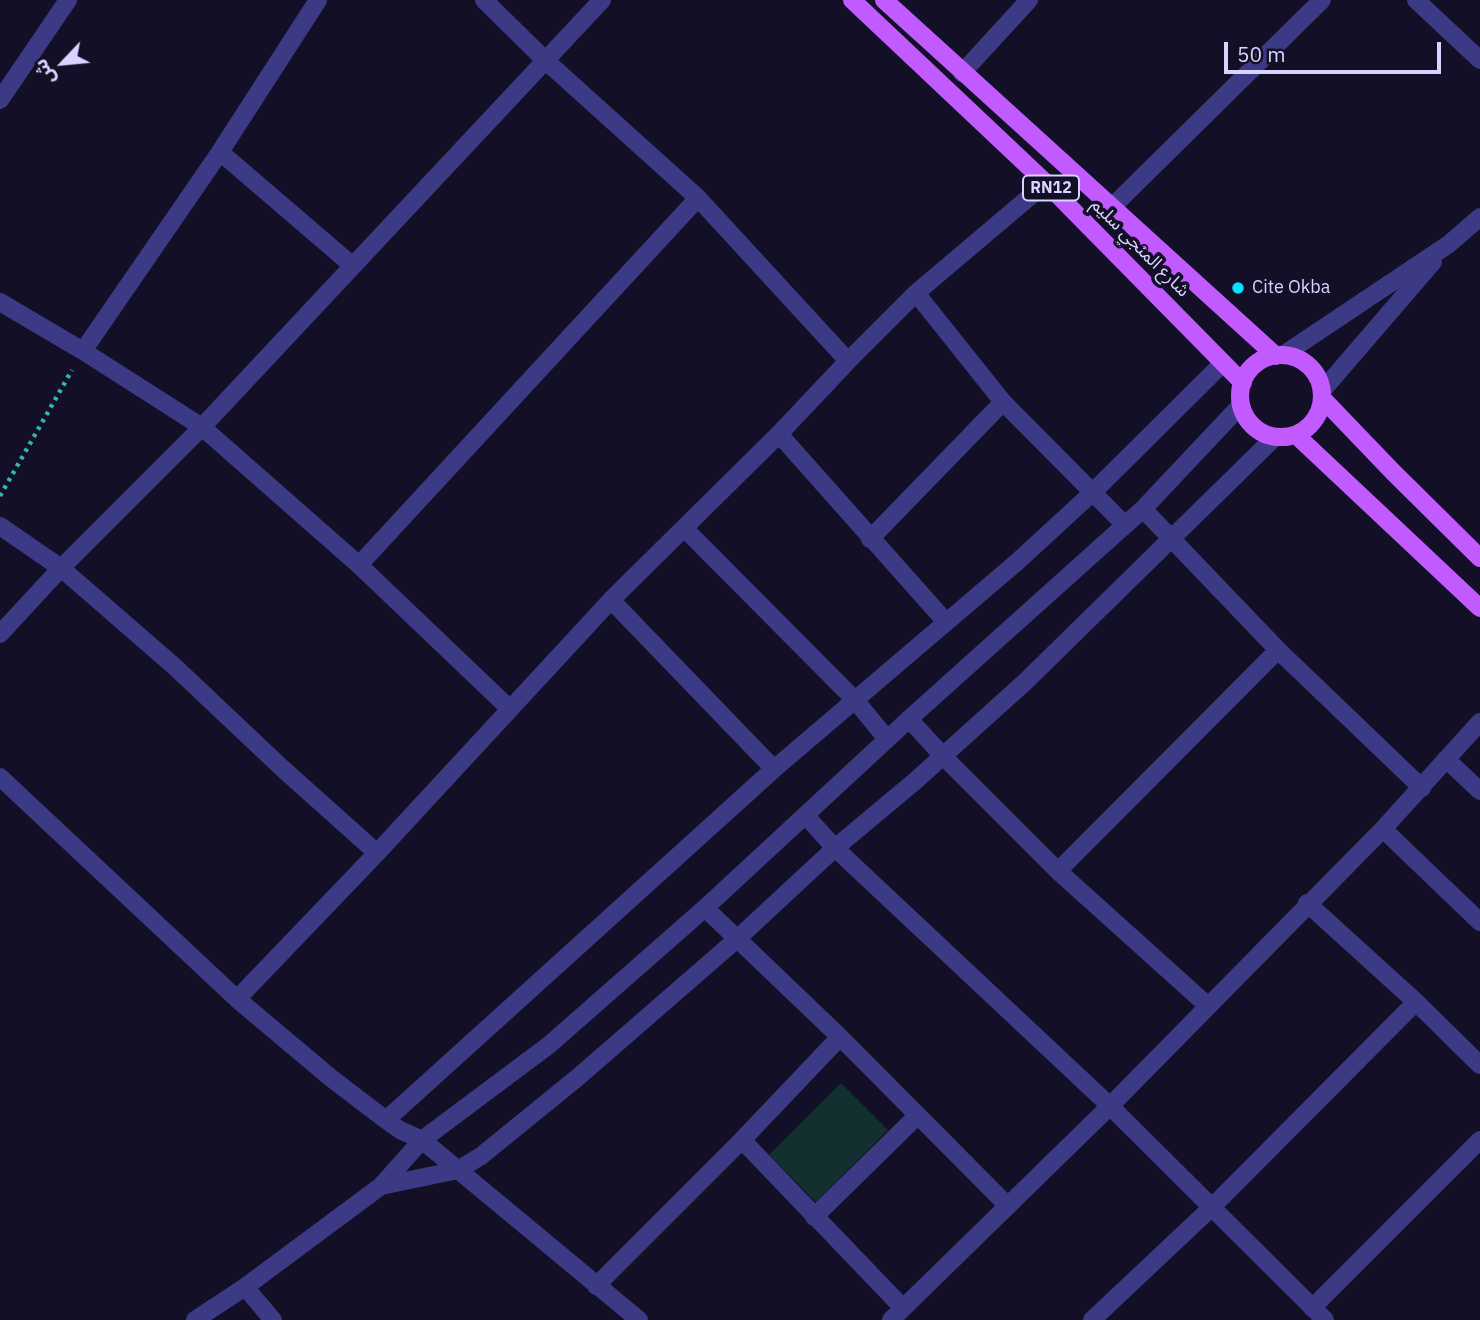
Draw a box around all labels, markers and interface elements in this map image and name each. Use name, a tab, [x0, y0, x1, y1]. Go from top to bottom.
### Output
north arrow	[28, 28, 98, 98]
scale bar	[1228, 28, 1445, 72]
text: 50 m	[1237, 40, 1286, 68]
text: ش	[28, 55, 61, 89]
road number: RN12	[1023, 176, 1079, 200]
street label: شارع المنجي سليم	[1086, 194, 1194, 302]
place label: Cite Okba	[1252, 277, 1330, 299]
marker: Cite Okba	[1230, 280, 1246, 296]

